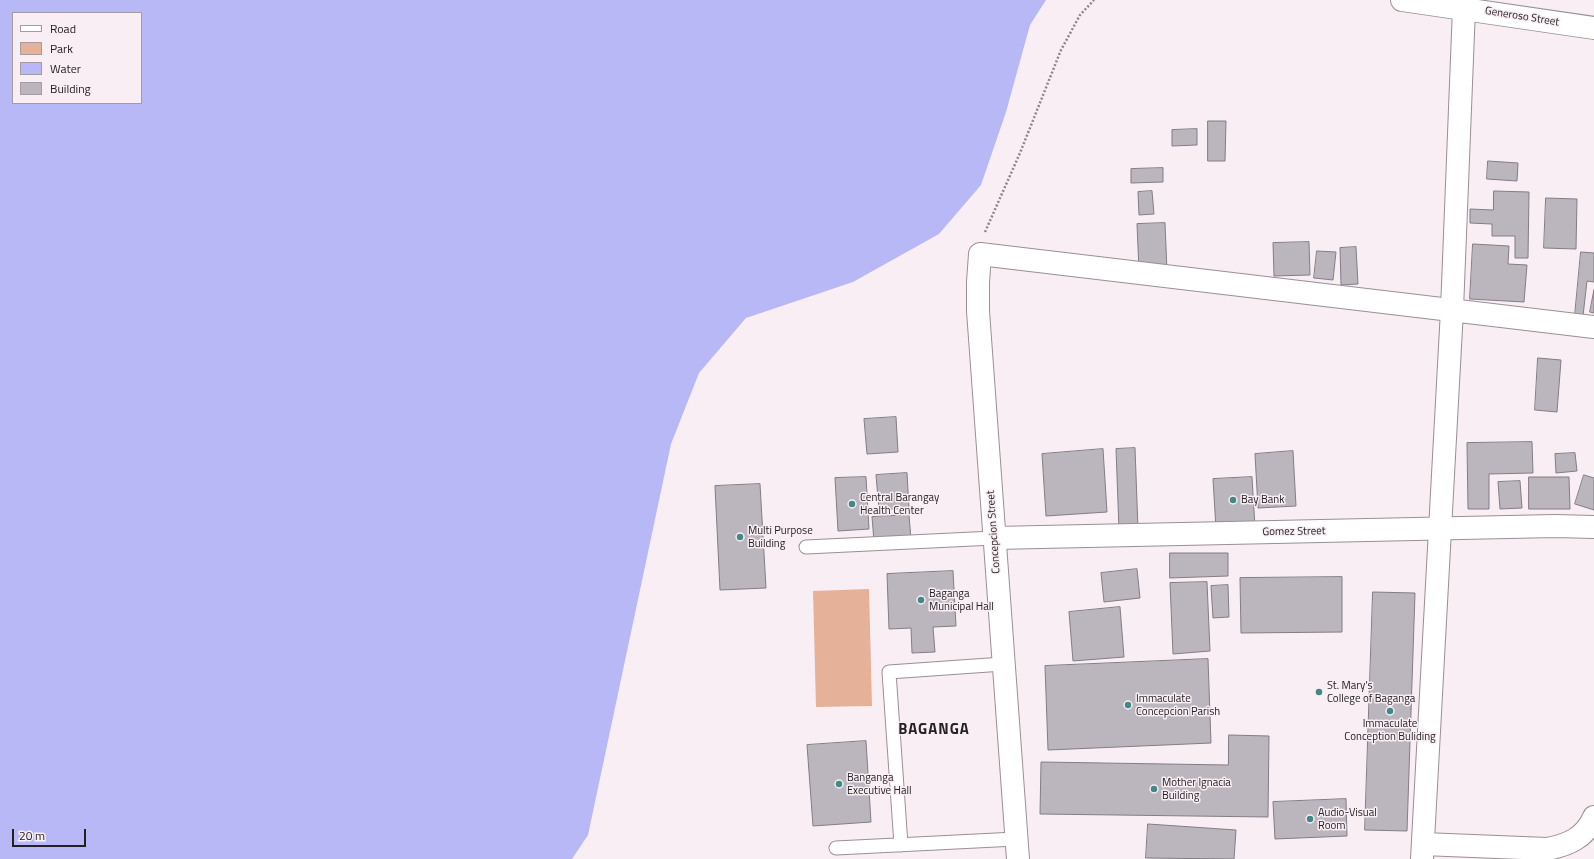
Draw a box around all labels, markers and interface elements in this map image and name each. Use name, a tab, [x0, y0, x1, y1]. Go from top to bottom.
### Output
street label: Generoso Street	[1484, 5, 1560, 29]
legend	[12, 12, 142, 104]
text: Road	[50, 19, 76, 38]
text: Park	[50, 39, 73, 58]
text: Water	[50, 59, 81, 78]
text: Building	[50, 79, 91, 98]
street label: Concepcion Street	[985, 490, 1003, 574]
place label: Central Barangay Health Center	[860, 491, 939, 517]
place label: Bay Bank	[1241, 493, 1284, 507]
marker: Bay Bank	[1228, 495, 1238, 505]
marker: Central Barangay Health Center	[847, 499, 857, 509]
place label: Multi Purpose Building	[748, 524, 813, 550]
street label: Gomez Street	[1262, 525, 1326, 539]
marker: Multi Purpose Building	[735, 532, 745, 542]
place label: Baganga Municipal Hall	[929, 587, 994, 613]
marker: Baganga Municipal Hall	[916, 595, 926, 605]
place label: St. Mary's College of Baganga	[1327, 679, 1415, 705]
marker: St. Mary's College of Baganga	[1314, 687, 1324, 697]
place label: Immaculate Concepcion Parish	[1136, 692, 1220, 718]
marker: Immaculate Concepcion Parish	[1123, 700, 1133, 710]
marker: Immaculate Conception Buliding	[1385, 706, 1395, 716]
place label: Immaculate Conception Buliding	[1344, 717, 1436, 743]
district label: BAGANGA	[898, 721, 970, 739]
place label: Banganga Executive Hall	[847, 771, 912, 797]
place label: Mother Ignacia Building	[1162, 776, 1231, 802]
marker: Banganga Executive Hall	[834, 779, 844, 789]
marker: Mother Ignacia Building	[1149, 784, 1159, 794]
place label: Audio-Visual Room	[1318, 806, 1377, 832]
marker: Audio-Visual Room	[1305, 814, 1315, 824]
scale bar	[14, 821, 88, 847]
text: 20 m	[19, 826, 45, 845]

